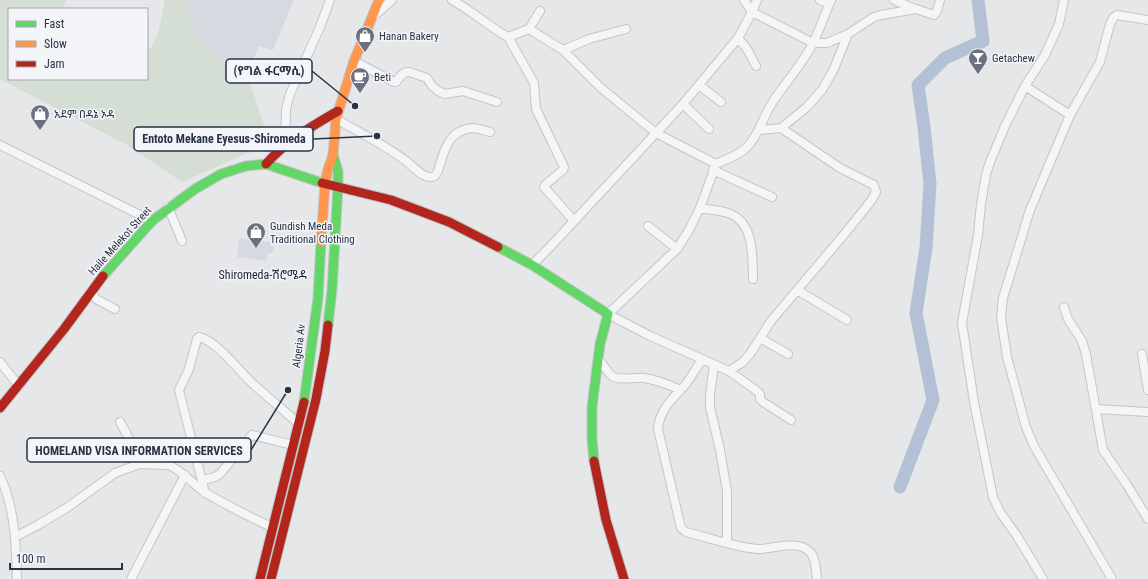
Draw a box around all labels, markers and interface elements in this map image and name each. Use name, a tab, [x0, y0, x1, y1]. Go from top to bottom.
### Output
legend	[8, 8, 148, 80]
text: Fast	[44, 17, 65, 31]
shop icon: Hanan Bakery	[354, 25, 376, 53]
place label: Hanan Bakery	[379, 30, 439, 43]
text: Slow	[44, 37, 67, 51]
bar icon: Getachew	[967, 47, 989, 75]
place label: Getachew	[992, 52, 1035, 65]
text: Jam	[44, 57, 65, 71]
callout: (የግል ፋርማሲ)	[226, 59, 312, 83]
text: (የግል ፋርማሲ)	[234, 64, 305, 78]
cafe icon: Beti	[349, 66, 371, 94]
place label: Beti	[374, 71, 391, 84]
shop icon: አደም በዳኔ ኦዳ	[29, 103, 51, 131]
place label: አደም በዳኔ ኦዳ	[54, 108, 115, 121]
callout: Entoto Mekane Eyesus-Shiromeda	[134, 127, 313, 151]
text: Entoto Mekane Eyesus-Shiromeda	[142, 132, 306, 146]
street label: Haile Melekot Street	[86, 204, 154, 278]
place label: Gundish Meda Traditional Clothing	[270, 220, 355, 246]
shop icon: Gundish Meda Traditional Clothing	[245, 221, 267, 249]
district label: Shiromeda-ሽሮሜዳ	[219, 268, 307, 282]
street label: Algeria Av	[290, 323, 308, 369]
callout: HOMELAND VISA INFORMATION SERVICES	[27, 438, 251, 462]
text: HOMELAND VISA INFORMATION SERVICES	[35, 444, 243, 458]
scale bar	[10, 545, 122, 571]
text: 100 m	[16, 552, 46, 566]

